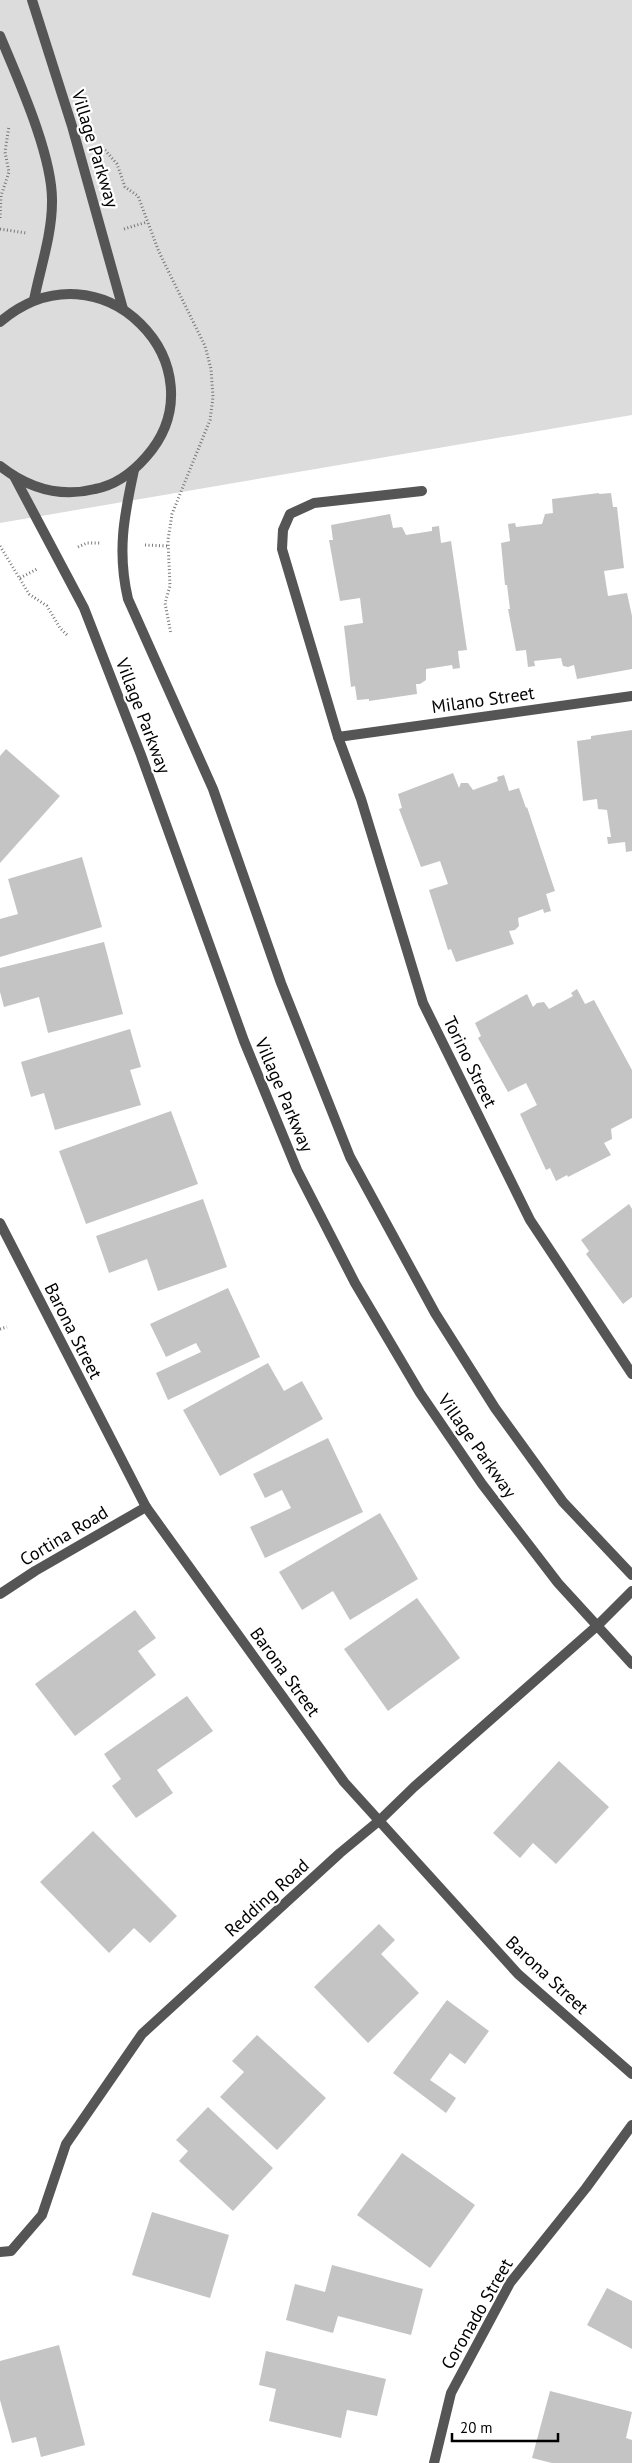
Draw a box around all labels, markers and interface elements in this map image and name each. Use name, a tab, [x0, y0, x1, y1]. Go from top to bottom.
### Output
street label: Village Parkway	[66, 86, 124, 211]
street label: Village Parkway	[111, 654, 176, 777]
street label: Milano Street	[430, 681, 536, 718]
street label: Torino Street	[439, 1012, 502, 1111]
street label: Village Parkway	[250, 1033, 319, 1156]
street label: Barona Street	[39, 1279, 107, 1383]
street label: Village Parkway	[432, 1388, 522, 1503]
street label: Cortina Road	[16, 1500, 112, 1571]
street label: Barona Street	[245, 1623, 325, 1721]
street label: Redding Road	[220, 1854, 314, 1942]
street label: Barona Street	[501, 1930, 593, 2019]
street label: Coronado Street	[436, 2254, 518, 2373]
scale bar	[452, 2410, 558, 2442]
text: 20 m	[460, 2418, 493, 2437]

